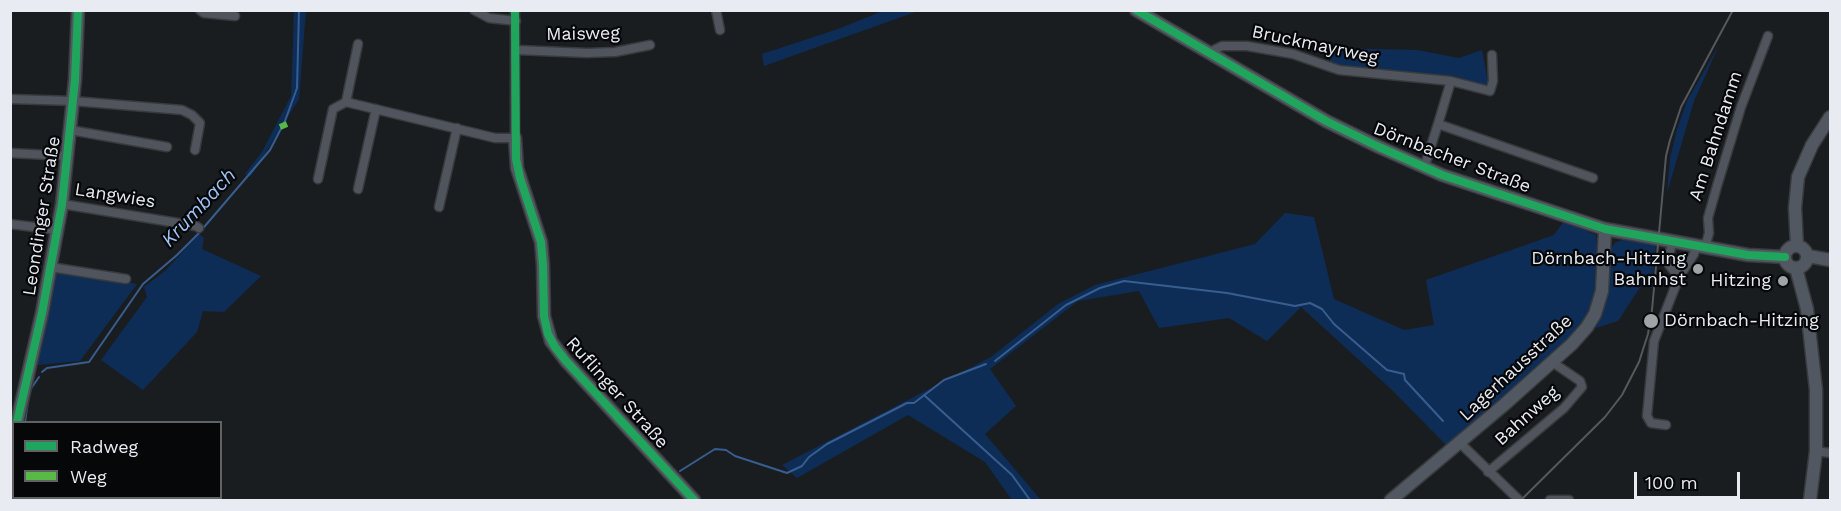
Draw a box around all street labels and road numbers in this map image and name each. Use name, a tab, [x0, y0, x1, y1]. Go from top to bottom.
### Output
street label: Bruckmayrweg	[1250, 21, 1380, 69]
street label: Maisweg	[546, 23, 620, 45]
street label: Am Bahndamm	[1685, 68, 1747, 204]
street label: Dörnbacher Straße	[1370, 118, 1534, 198]
street label: Leondinger Straße	[19, 135, 65, 297]
street label: Langwies	[73, 179, 157, 213]
street label: Lagerhausstraße	[1455, 310, 1577, 426]
street label: Ruflinger Straße	[561, 333, 673, 453]
street label: Bahnweg	[1490, 382, 1564, 450]

